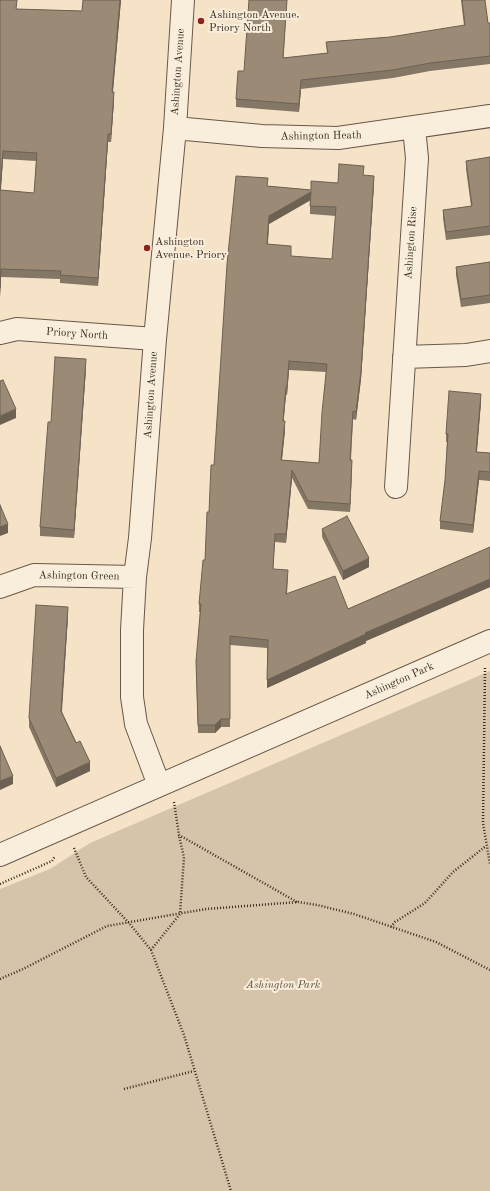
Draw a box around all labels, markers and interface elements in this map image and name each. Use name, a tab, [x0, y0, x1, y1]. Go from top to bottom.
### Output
place label: Ashington Avenue, Priory North	[209, 8, 299, 34]
marker: Ashington Avenue, Priory North	[196, 16, 206, 26]
street label: Ashington Avenue	[168, 28, 188, 116]
street label: Ashington Heath	[280, 129, 362, 143]
street label: Ashington Rise	[402, 206, 420, 280]
place label: Ashington Avenue, Priory	[155, 235, 227, 261]
marker: Ashington Avenue, Priory	[142, 243, 152, 253]
street label: Priory North	[46, 325, 108, 343]
street label: Ashington Avenue	[141, 351, 161, 439]
street label: Ashington Green	[38, 569, 120, 583]
street label: Ashington Park	[362, 660, 436, 702]
park label: Ashington Park	[246, 978, 320, 992]

